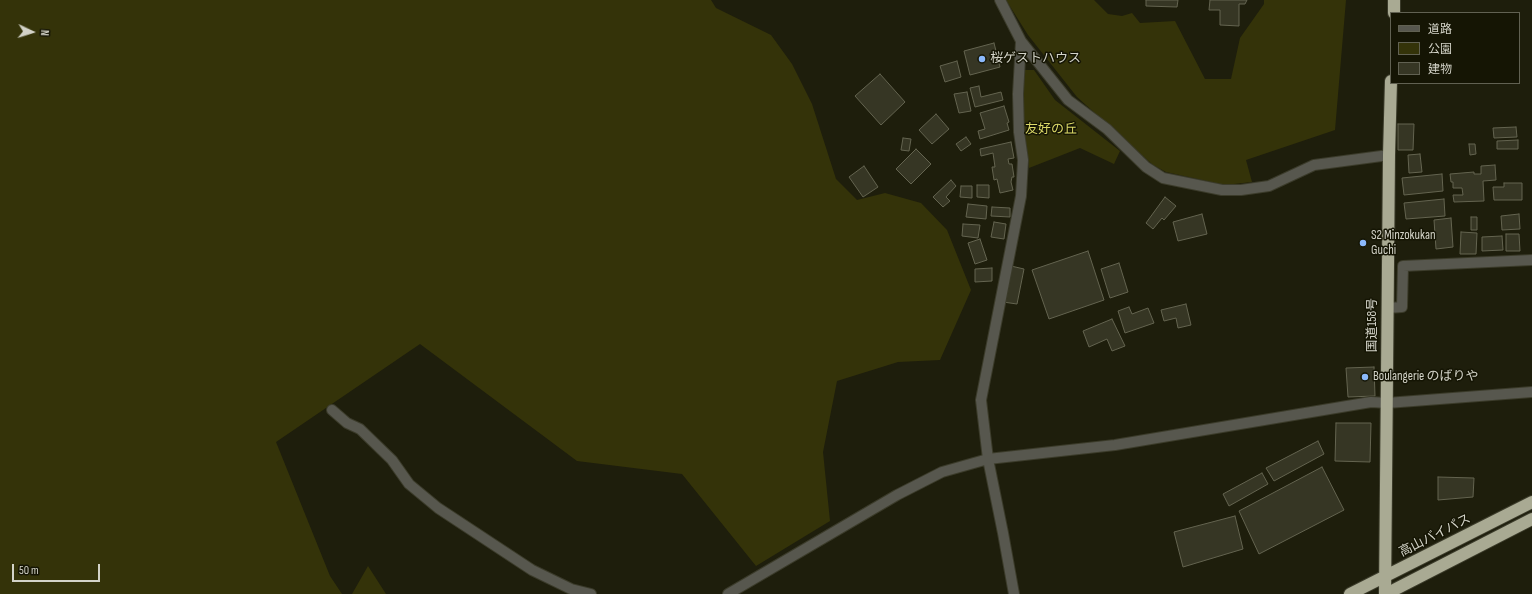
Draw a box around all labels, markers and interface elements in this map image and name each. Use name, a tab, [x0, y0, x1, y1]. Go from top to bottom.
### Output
north arrow	[12, 12, 52, 52]
legend	[1390, 12, 1520, 84]
text: 道路	[1428, 22, 1452, 37]
text: N	[38, 29, 51, 36]
text: 公園	[1428, 42, 1452, 57]
place label: 桜ゲストハウス	[990, 51, 1081, 67]
marker: 桜ゲストハウス	[977, 54, 987, 64]
text: 建物	[1428, 62, 1452, 77]
park label: 友好の丘	[1025, 122, 1077, 138]
place label: S2 Minzokukan Guchi	[1371, 228, 1436, 259]
marker: S2 Minzokukan Guchi	[1358, 238, 1368, 248]
street label: 国道158号	[1365, 298, 1381, 352]
place label: Boulangerie のばりや	[1373, 369, 1478, 385]
marker: Boulangerie のばりや	[1360, 372, 1370, 382]
street label: 高山バイパス	[1397, 511, 1473, 561]
scale bar	[14, 556, 102, 582]
text: 50 m	[19, 563, 39, 578]

